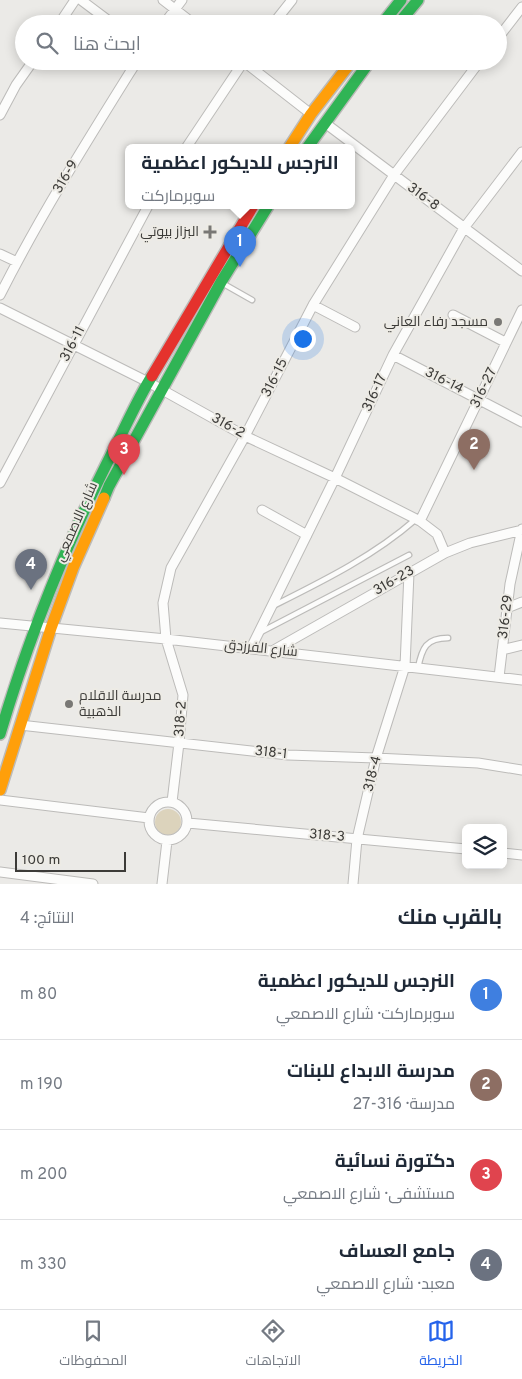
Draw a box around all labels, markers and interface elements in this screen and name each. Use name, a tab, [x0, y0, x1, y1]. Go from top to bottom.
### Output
search box	[15, 15, 507, 70]
icon: search	[33, 29, 61, 57]
text: ابحث هنا	[73, 33, 141, 57]
popup	[125, 144, 355, 209]
text: النرجس للديكور اعظمية	[141, 152, 339, 176]
street label: 316-9	[50, 157, 82, 197]
street label: 316-8	[403, 179, 443, 215]
text: سوبرماركت	[141, 187, 215, 207]
place label: البزاز بيوتي	[140, 224, 199, 243]
marker: البزاز بيوتي	[203, 225, 217, 239]
pin: 1	[224, 226, 256, 267]
place label: مسجد رفاء العاني	[384, 314, 488, 333]
marker: مسجد رفاء العاني	[492, 316, 504, 328]
street label: 316-11	[57, 323, 89, 365]
your location	[290, 326, 316, 352]
street label: 316-15	[258, 356, 292, 400]
street label: 316-14	[422, 364, 466, 398]
street label: 316-27	[467, 365, 501, 411]
street label: 316-17	[359, 371, 391, 415]
street label: 316-2	[208, 410, 248, 442]
pin: 2	[458, 429, 490, 470]
pin: 3	[108, 434, 140, 475]
street label: شارع الاصمعي	[52, 480, 104, 565]
pin: 4	[15, 549, 47, 590]
street label: 316-23	[370, 562, 418, 600]
street label: 316-29	[495, 594, 517, 640]
street label: شارع الفرزدق	[223, 637, 299, 661]
place label: مدرسة الاقلام الذهبية	[79, 688, 162, 721]
marker: مدرسة الاقلام الذهبية	[63, 698, 75, 710]
street label: 318-2	[171, 700, 191, 738]
street label: 318-1	[254, 743, 288, 763]
street label: 318-4	[360, 754, 386, 794]
map controls	[462, 824, 507, 869]
button: layers	[462, 824, 507, 869]
street label: 318-3	[308, 826, 346, 846]
scale bar	[15, 849, 126, 872]
text: 100 m	[22, 852, 60, 869]
text: بالقرب منك	[398, 905, 502, 932]
text: النتائج: 4	[20, 909, 74, 929]
text: النرجس للديكور اعظمية	[258, 970, 455, 994]
text: 80 m	[20, 985, 57, 1005]
text: 1	[483, 985, 489, 1005]
text: سوبرماركت · شارع الاصمعي	[276, 1005, 455, 1025]
text: مدرسة الابداع للبنات	[287, 1060, 455, 1084]
text: 190 m	[20, 1075, 63, 1095]
text: 2	[481, 1075, 491, 1095]
text: مدرسة · 316-27	[352, 1095, 455, 1115]
text: دكتورة نسائية	[335, 1150, 455, 1174]
text: 200 m	[20, 1165, 68, 1185]
text: 3	[481, 1165, 491, 1185]
text: مستشفى · شارع الاصمعي	[283, 1185, 455, 1205]
text: جامع العساف	[339, 1240, 455, 1264]
text: 330 m	[20, 1255, 67, 1275]
text: 4	[481, 1255, 491, 1275]
text: معبد · شارع الاصمعي	[316, 1275, 455, 1295]
tab: المحفوظات	[59, 1317, 127, 1373]
tab: الاتجاهات	[246, 1317, 301, 1373]
tab: الخريطة	[419, 1317, 463, 1373]

